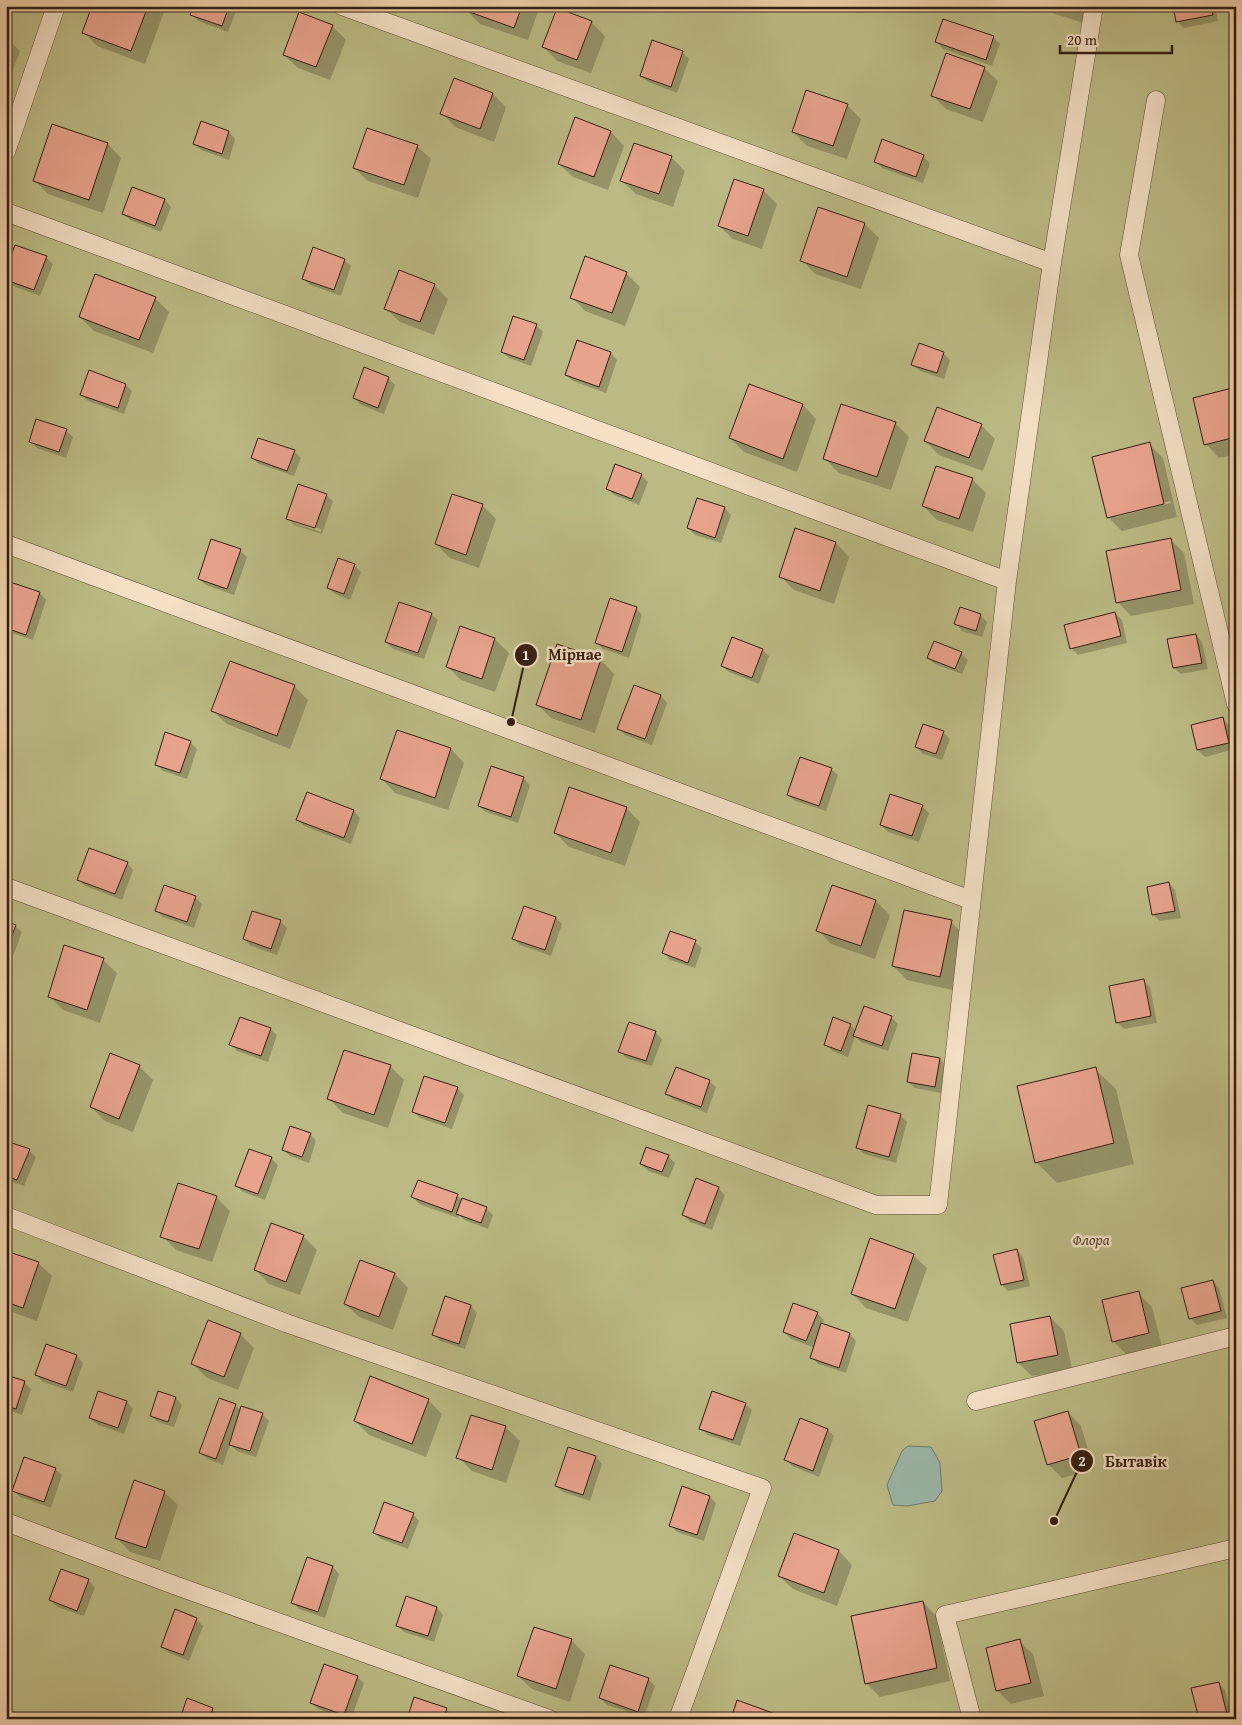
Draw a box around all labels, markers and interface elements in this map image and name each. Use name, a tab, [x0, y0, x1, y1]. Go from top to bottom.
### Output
scale bar	[1060, 22, 1172, 54]
text: 20 m	[1067, 29, 1098, 50]
callout: Мірнае	[513, 639, 612, 670]
text: Мірнае	[548, 642, 602, 666]
text: 1	[522, 644, 530, 665]
park label: Флора	[1072, 1229, 1110, 1250]
callout: Бытавік	[1070, 1445, 1177, 1476]
text: Бытавік	[1105, 1449, 1168, 1473]
text: 2	[1078, 1450, 1086, 1471]

